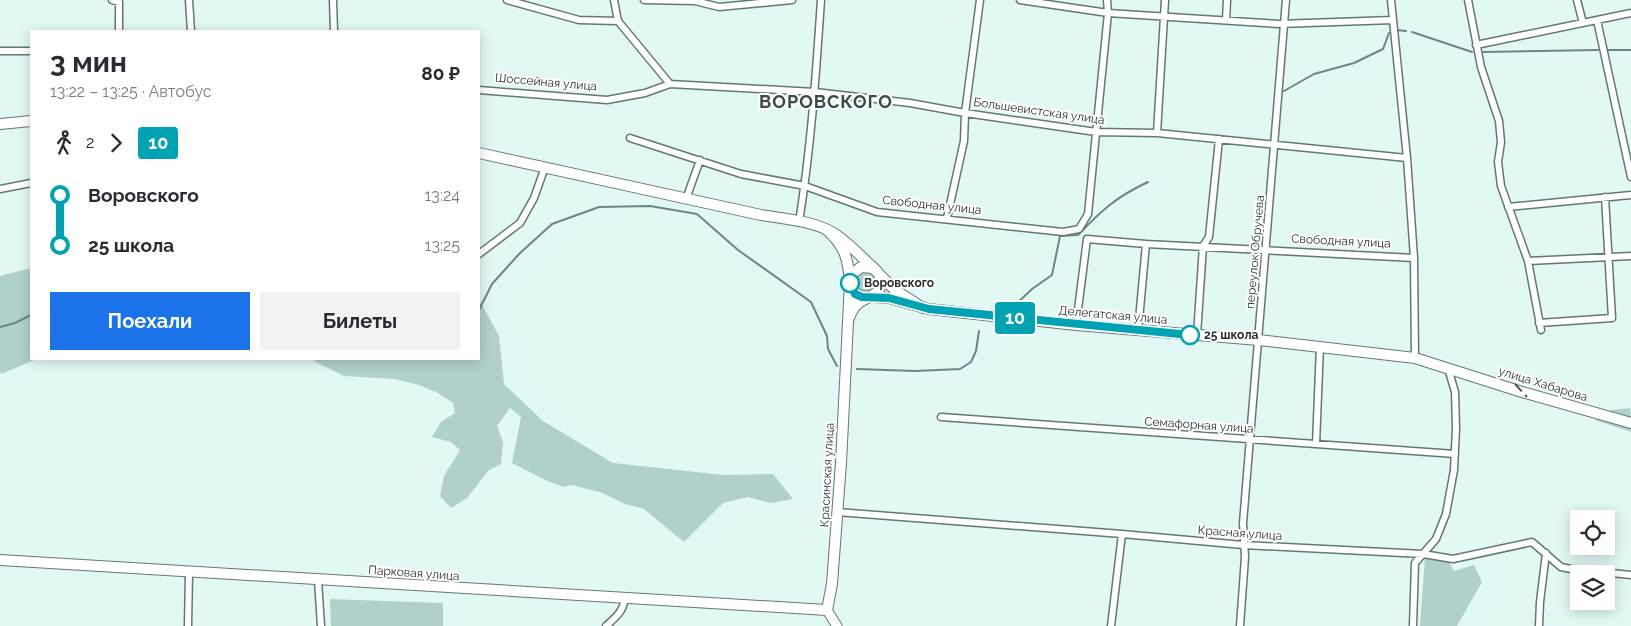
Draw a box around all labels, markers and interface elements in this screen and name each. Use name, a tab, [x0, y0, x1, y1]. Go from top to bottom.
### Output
text: 3 мин	[50, 46, 127, 79]
text: 80 ₽	[421, 62, 460, 84]
street label: Шоссейная улица	[494, 71, 598, 93]
text: 13:22 – 13:25 · Автобус	[50, 82, 212, 101]
district label: ВОРОВСКОГО	[759, 91, 893, 112]
street label: Большевистская улица	[972, 95, 1106, 127]
icon: walk	[50, 129, 78, 157]
icon: forward	[102, 129, 130, 157]
text: 10	[148, 132, 168, 153]
text: 2	[86, 133, 94, 152]
text: Воровского	[88, 184, 199, 206]
text: 13:24	[425, 186, 460, 205]
street label: Свободная улица	[882, 193, 982, 217]
street label: переулок Обручева	[1243, 195, 1267, 309]
street label: Свободная улица	[1291, 231, 1391, 251]
text: 25 школа	[88, 234, 174, 256]
text: 13:25	[425, 236, 460, 255]
marker: Воровского	[840, 273, 860, 293]
place label: Воровского	[864, 276, 934, 290]
button: Поехали	[50, 292, 250, 350]
button: Билеты	[260, 292, 460, 350]
line badge: 10	[992, 302, 1038, 334]
street label: Делегатская улица	[1058, 303, 1168, 327]
text: 10	[1005, 307, 1025, 328]
marker: 25 школа	[1180, 325, 1200, 345]
place label: 25 школа	[1204, 328, 1259, 342]
street label: улица Хабарова	[1497, 364, 1589, 404]
street label: Семафорная улица	[1144, 414, 1254, 436]
street label: Красинская улица	[817, 422, 837, 528]
map controls	[1570, 510, 1615, 610]
button: locate	[1570, 510, 1615, 555]
street label: Красная улица	[1197, 523, 1283, 543]
street label: Парковая улица	[368, 563, 460, 583]
button: layers	[1570, 565, 1615, 610]

